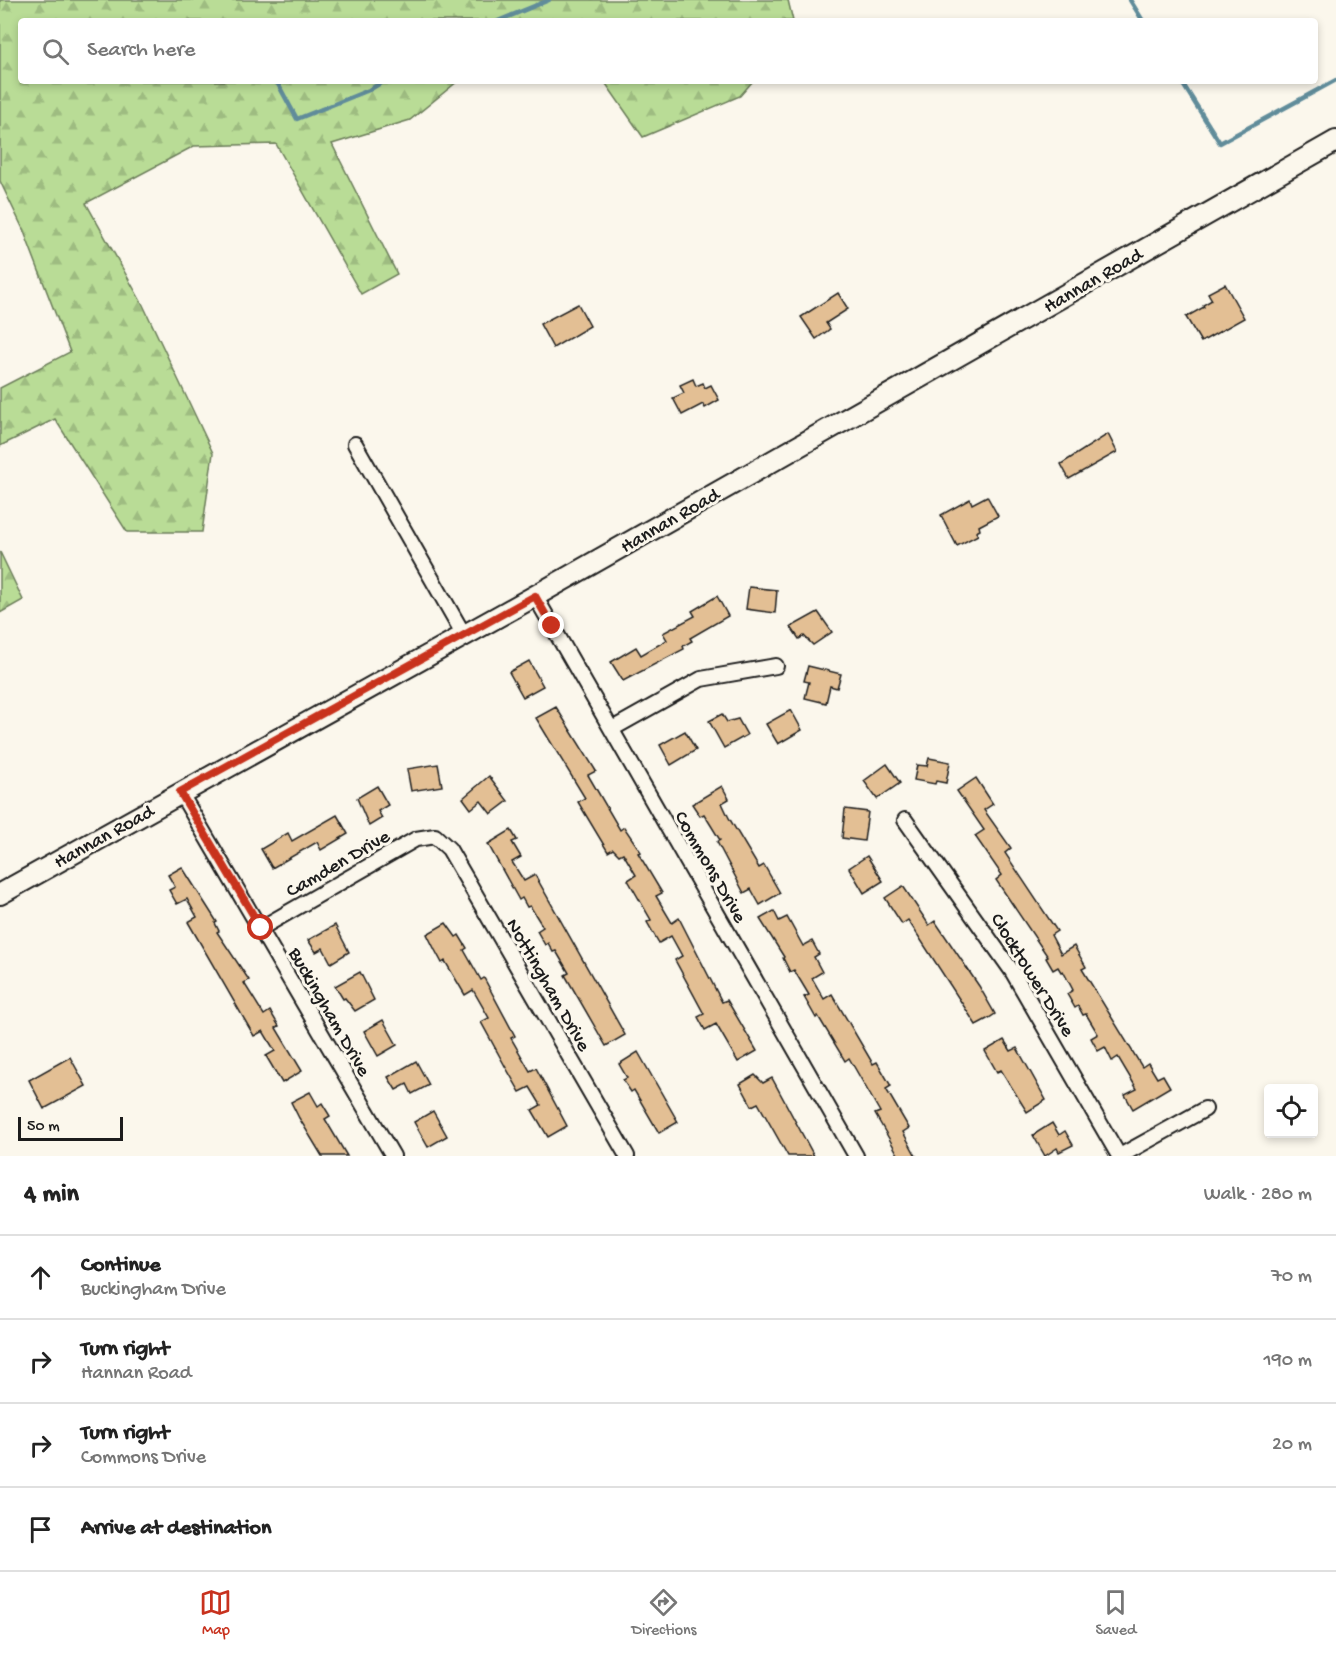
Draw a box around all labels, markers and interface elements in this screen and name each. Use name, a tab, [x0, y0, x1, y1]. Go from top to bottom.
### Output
search box	[18, 18, 1318, 84]
icon: search	[39, 35, 72, 68]
text: Search here	[87, 38, 195, 64]
street label: Hannan Road	[1040, 243, 1149, 320]
street label: Hannan Road	[617, 483, 726, 560]
route end	[538, 612, 564, 638]
street label: Hannan Road	[51, 800, 161, 875]
street label: Commons Drive	[668, 808, 751, 928]
street label: Camden Drive	[283, 826, 395, 904]
street label: Clocktower Drive	[984, 910, 1079, 1042]
route start	[247, 914, 273, 940]
street label: Nottingham Drive	[500, 915, 595, 1057]
street label: Buckingham Drive	[281, 943, 374, 1082]
map controls	[1264, 1084, 1318, 1138]
button: locate	[1264, 1084, 1318, 1138]
scale bar	[18, 1114, 123, 1142]
text: 50 m	[27, 1118, 60, 1137]
text: 4 min	[24, 1180, 79, 1211]
text: Walk · 280 m	[1204, 1184, 1312, 1207]
text: Continue	[81, 1253, 161, 1279]
icon: ahead	[24, 1261, 57, 1294]
text: 70 m	[1271, 1266, 1312, 1289]
text: Buckingham Drive	[81, 1279, 226, 1302]
text: Turn right	[81, 1337, 169, 1363]
icon: right	[24, 1345, 57, 1378]
text: 190 m	[1264, 1350, 1312, 1373]
text: Hannan Road	[81, 1363, 192, 1386]
text: Turn right	[81, 1421, 169, 1447]
icon: right	[24, 1429, 57, 1462]
text: 20 m	[1272, 1434, 1312, 1457]
text: Commons Drive	[81, 1447, 206, 1470]
icon: arrive	[24, 1513, 57, 1546]
text: Arrive at destination	[81, 1516, 271, 1542]
tab: Map	[199, 1586, 232, 1641]
tab: Directions	[631, 1586, 697, 1641]
tab: Saved	[1095, 1586, 1136, 1641]

